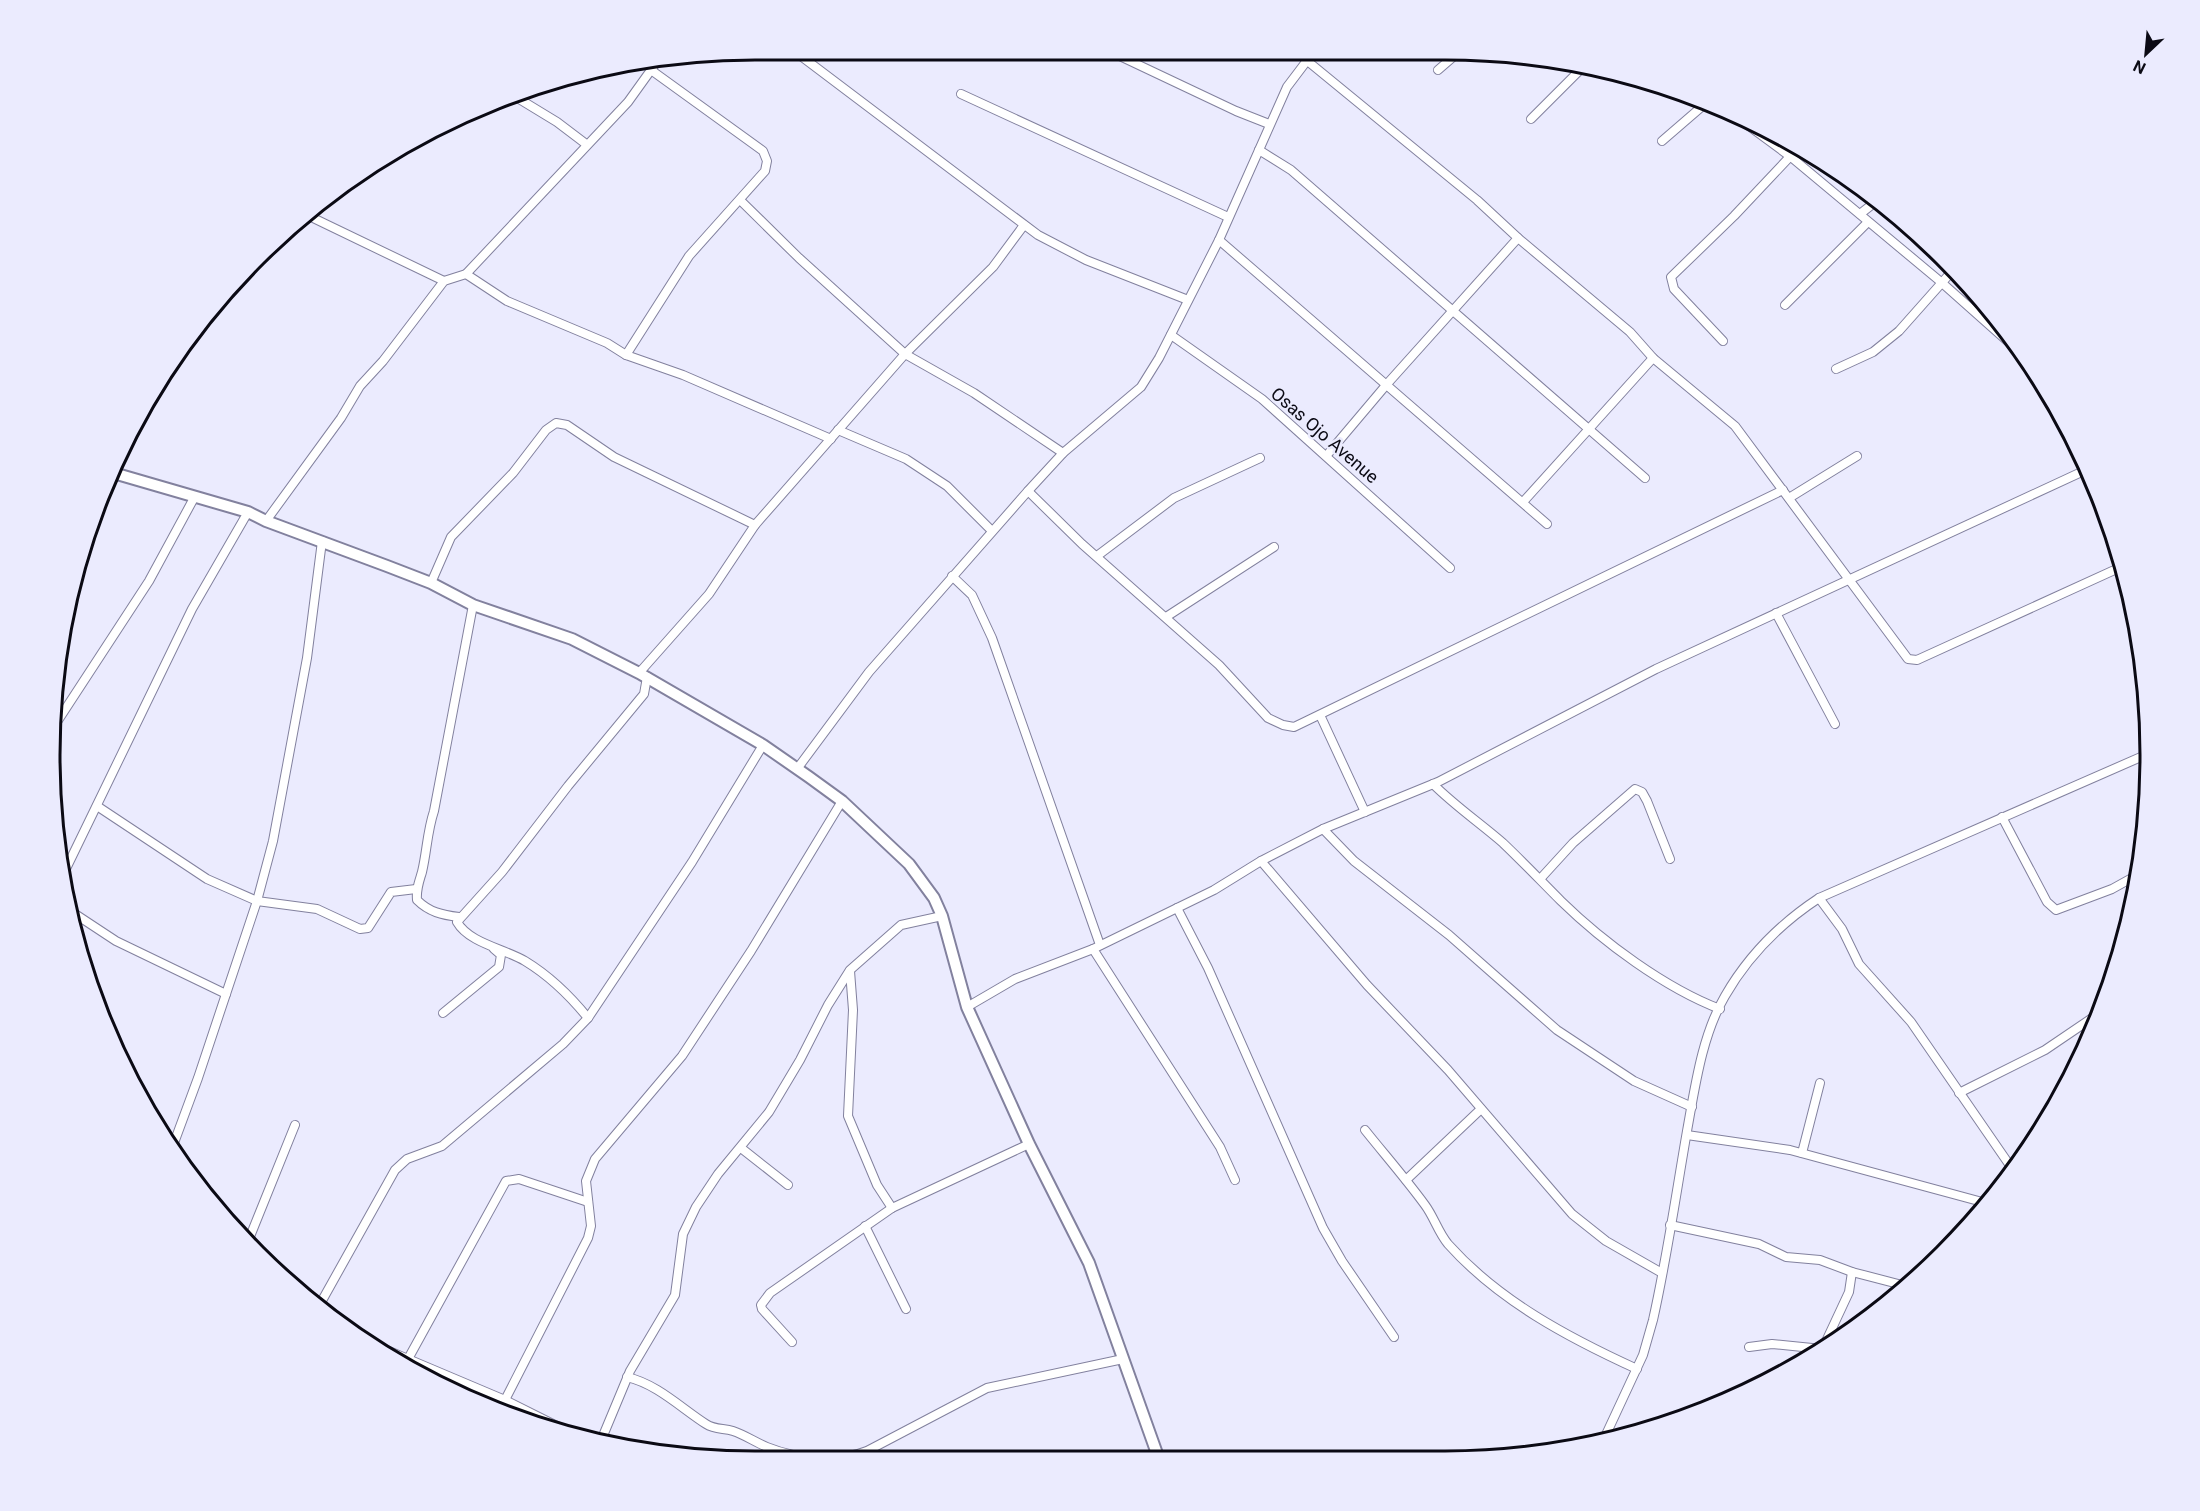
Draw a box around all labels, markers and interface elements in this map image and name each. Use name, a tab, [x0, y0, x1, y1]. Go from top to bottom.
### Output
north arrow	[2116, 24, 2176, 84]
text: N	[2130, 56, 2149, 78]
street label: Osas Ojo Avenue	[1267, 383, 1383, 487]

